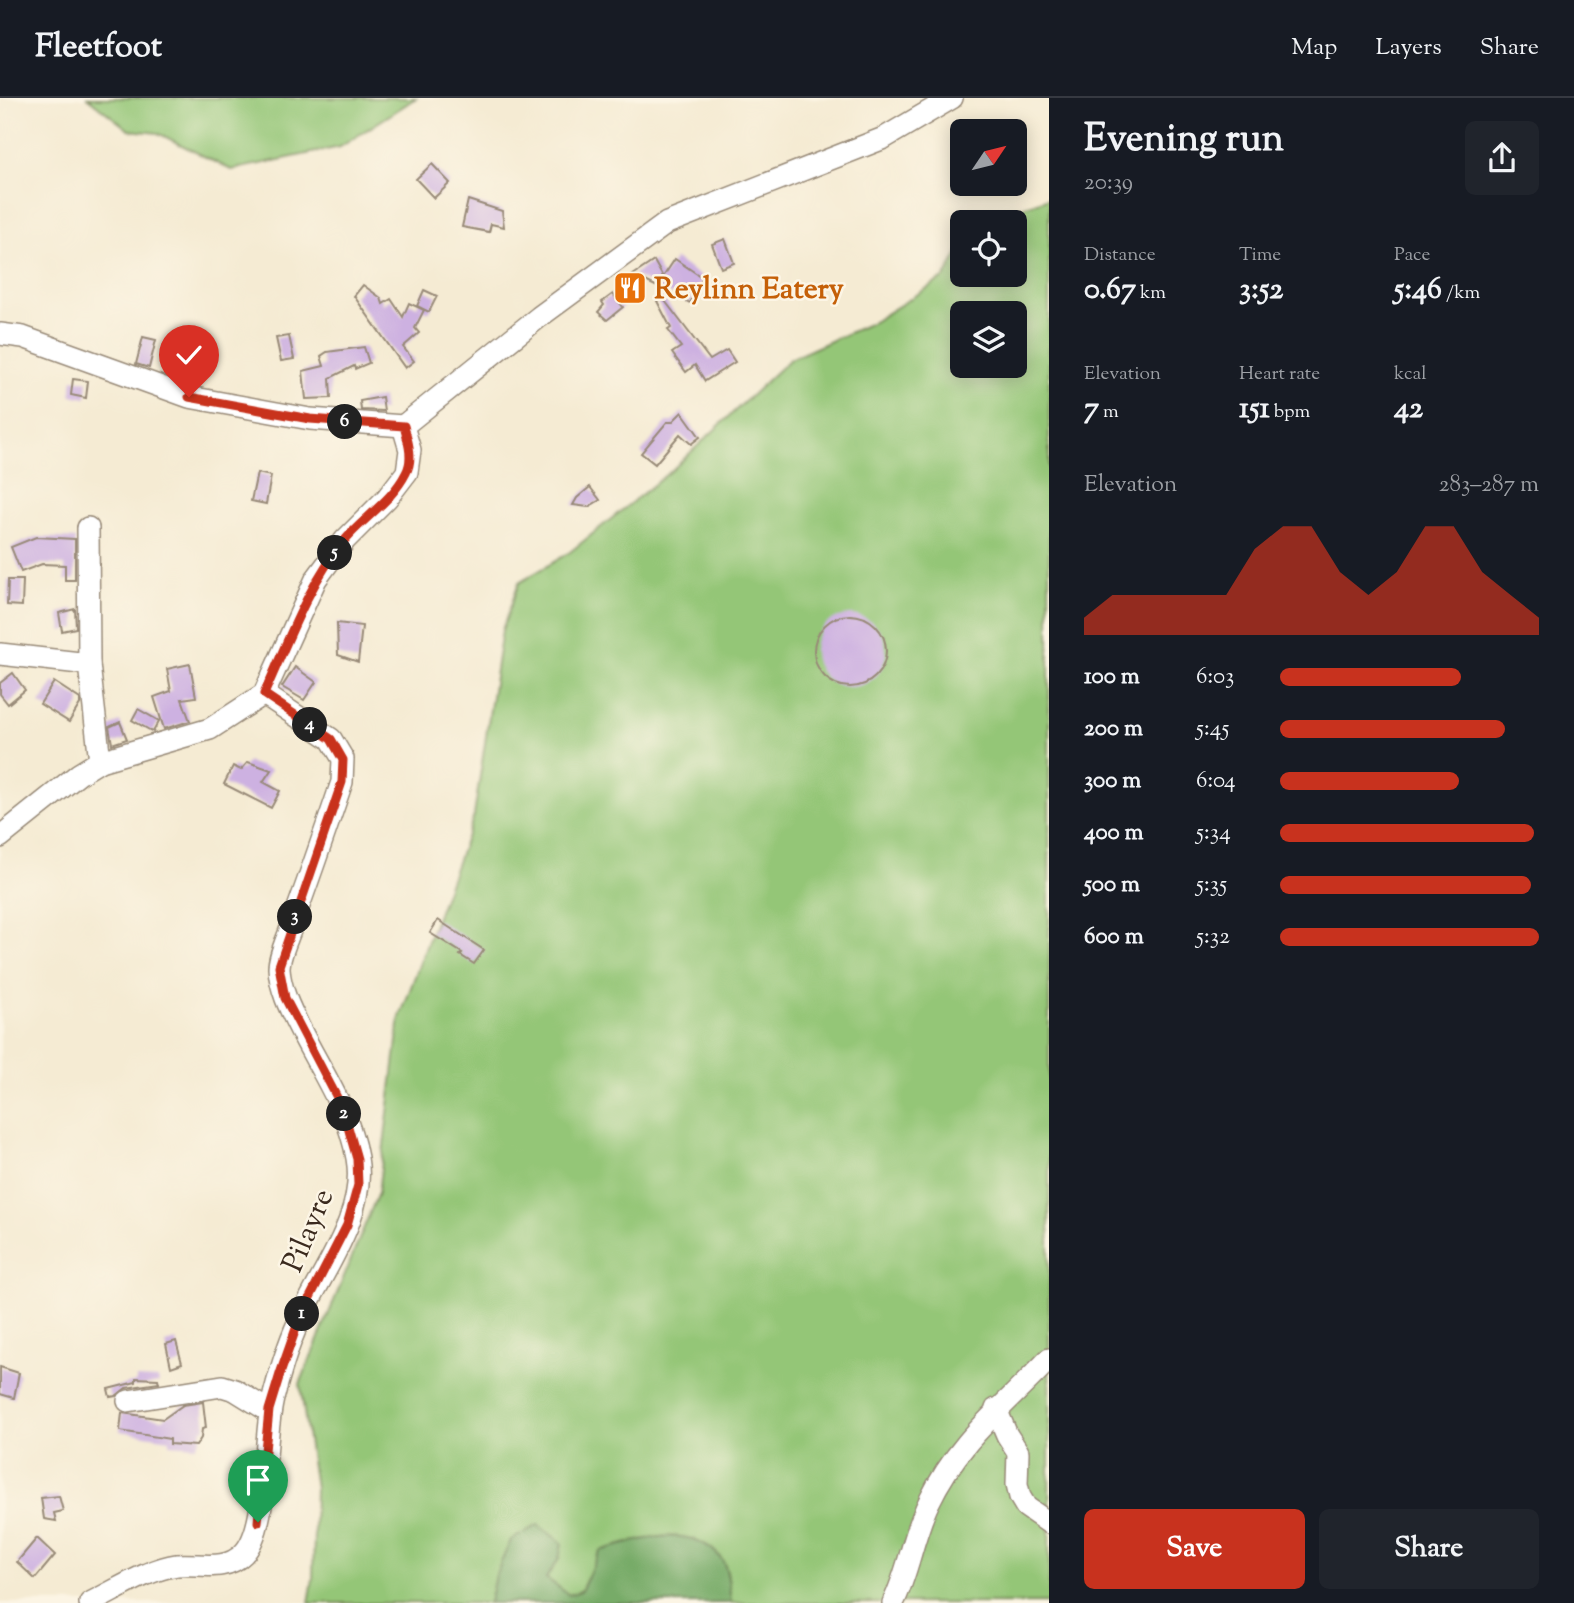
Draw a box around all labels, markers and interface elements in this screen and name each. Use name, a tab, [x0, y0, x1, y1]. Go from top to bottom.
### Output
text: Fleetfoot	[35, 24, 162, 72]
text: Map	[1291, 31, 1337, 65]
text: Layers	[1375, 31, 1442, 65]
text: Share	[1480, 31, 1539, 65]
text: Evening run	[1084, 114, 1284, 168]
north arrow	[950, 119, 1027, 196]
map controls	[950, 119, 1027, 378]
button: share	[1465, 121, 1539, 195]
text: 20:39	[1084, 167, 1133, 200]
button: locate	[950, 210, 1027, 287]
text: Distance	[1084, 242, 1156, 269]
text: Time	[1239, 242, 1281, 269]
text: Pace	[1394, 242, 1430, 269]
restaurant icon: Reylinn Eatery	[611, 269, 649, 307]
place label: Reylinn Eatery	[654, 269, 844, 312]
text: 0.67	[1084, 269, 1136, 312]
text: 3:52	[1239, 269, 1283, 312]
text: 5:46	[1394, 269, 1442, 312]
text: km	[1136, 280, 1166, 307]
text: /km	[1442, 280, 1480, 307]
button: layers	[950, 301, 1027, 378]
pin	[159, 325, 219, 397]
icon: check	[170, 336, 208, 374]
text: Elevation	[1084, 361, 1161, 388]
text: Heart rate	[1239, 361, 1320, 388]
text: kcal	[1394, 361, 1427, 388]
text: 7	[1084, 388, 1099, 431]
text: 151	[1239, 388, 1270, 431]
text: 42	[1394, 388, 1423, 431]
text: m	[1099, 399, 1119, 426]
text: bpm	[1270, 399, 1310, 426]
pin: 6	[328, 404, 362, 440]
text: 6	[340, 408, 349, 435]
text: Elevation	[1084, 469, 1177, 502]
text: 283–287 m	[1439, 469, 1539, 502]
pin: 5	[318, 536, 352, 570]
text: 5	[331, 539, 338, 566]
text: 100 m	[1084, 661, 1140, 694]
text: 6:03	[1196, 661, 1234, 694]
pin: 4	[292, 708, 328, 742]
text: 4	[305, 711, 314, 738]
text: 200 m	[1084, 713, 1143, 746]
text: 5:45	[1196, 713, 1229, 746]
text: 300 m	[1084, 765, 1141, 798]
text: 6:04	[1196, 765, 1236, 798]
text: 400 m	[1084, 817, 1144, 850]
text: 5:34	[1196, 817, 1231, 850]
text: 500 m	[1084, 869, 1140, 902]
text: 5:35	[1196, 869, 1227, 902]
pin: 3	[278, 900, 312, 934]
text: 3	[291, 903, 298, 930]
text: 600 m	[1084, 921, 1144, 954]
text: 5:32	[1196, 921, 1230, 954]
pin: 2	[326, 1096, 362, 1132]
text: 2	[339, 1100, 348, 1127]
street label: Pilayre	[273, 1183, 346, 1279]
pin: 1	[284, 1296, 320, 1332]
text: 1	[298, 1300, 305, 1327]
pin	[228, 1450, 288, 1522]
icon: arrive	[239, 1461, 277, 1499]
button: Save	[1084, 1509, 1305, 1589]
button: Share	[1319, 1509, 1539, 1589]

